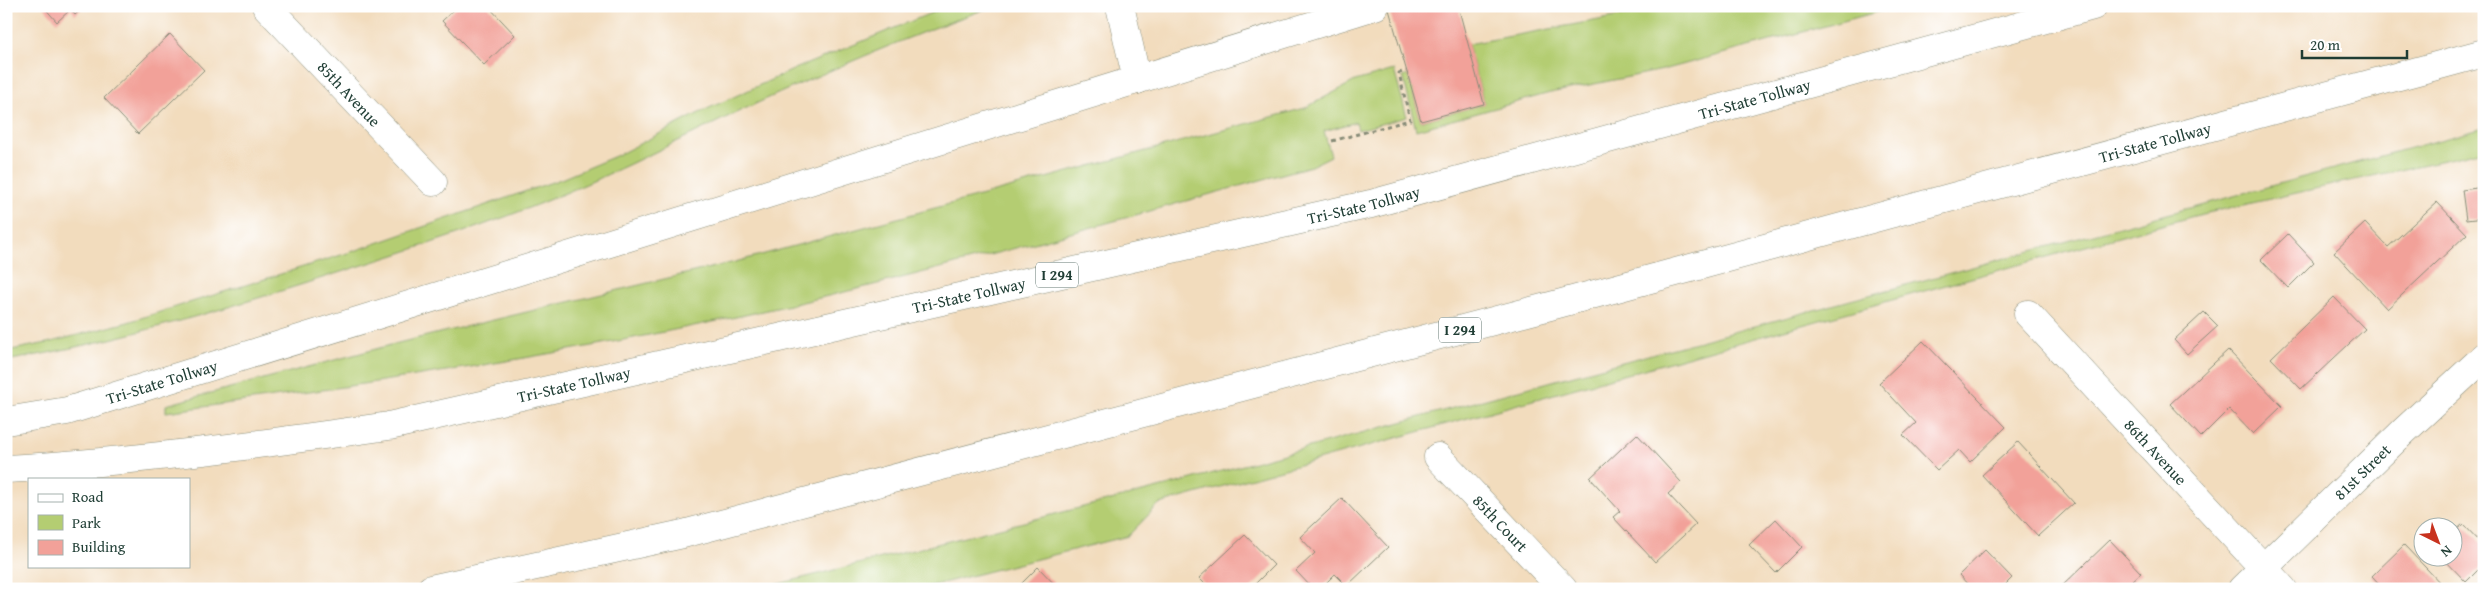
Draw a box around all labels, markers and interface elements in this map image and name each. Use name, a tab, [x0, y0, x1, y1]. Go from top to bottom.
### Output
scale bar	[2302, 28, 2408, 60]
text: 20 m	[2310, 34, 2341, 55]
street label: 85th Avenue	[312, 55, 386, 132]
street label: Tri-State Tollway	[1696, 72, 1813, 126]
street label: Tri-State Tollway	[2096, 116, 2214, 169]
street label: Tri-State Tollway	[1305, 179, 1423, 230]
road number: I 294	[1036, 262, 1078, 288]
street label: Tri-State Tollway	[910, 270, 1028, 319]
road number: I 294	[1439, 318, 1481, 342]
street label: Tri-State Tollway	[103, 353, 220, 410]
street label: Tri-State Tollway	[515, 360, 633, 409]
street label: 86th Avenue	[2119, 413, 2193, 490]
street label: 81st Street	[2328, 438, 2396, 505]
legend	[28, 478, 190, 568]
text: Road	[72, 486, 103, 507]
street label: 85th Court	[1467, 489, 1534, 557]
text: Park	[72, 512, 101, 533]
north arrow	[2412, 518, 2462, 568]
text: Building	[72, 536, 126, 557]
text: N	[2436, 541, 2457, 563]

